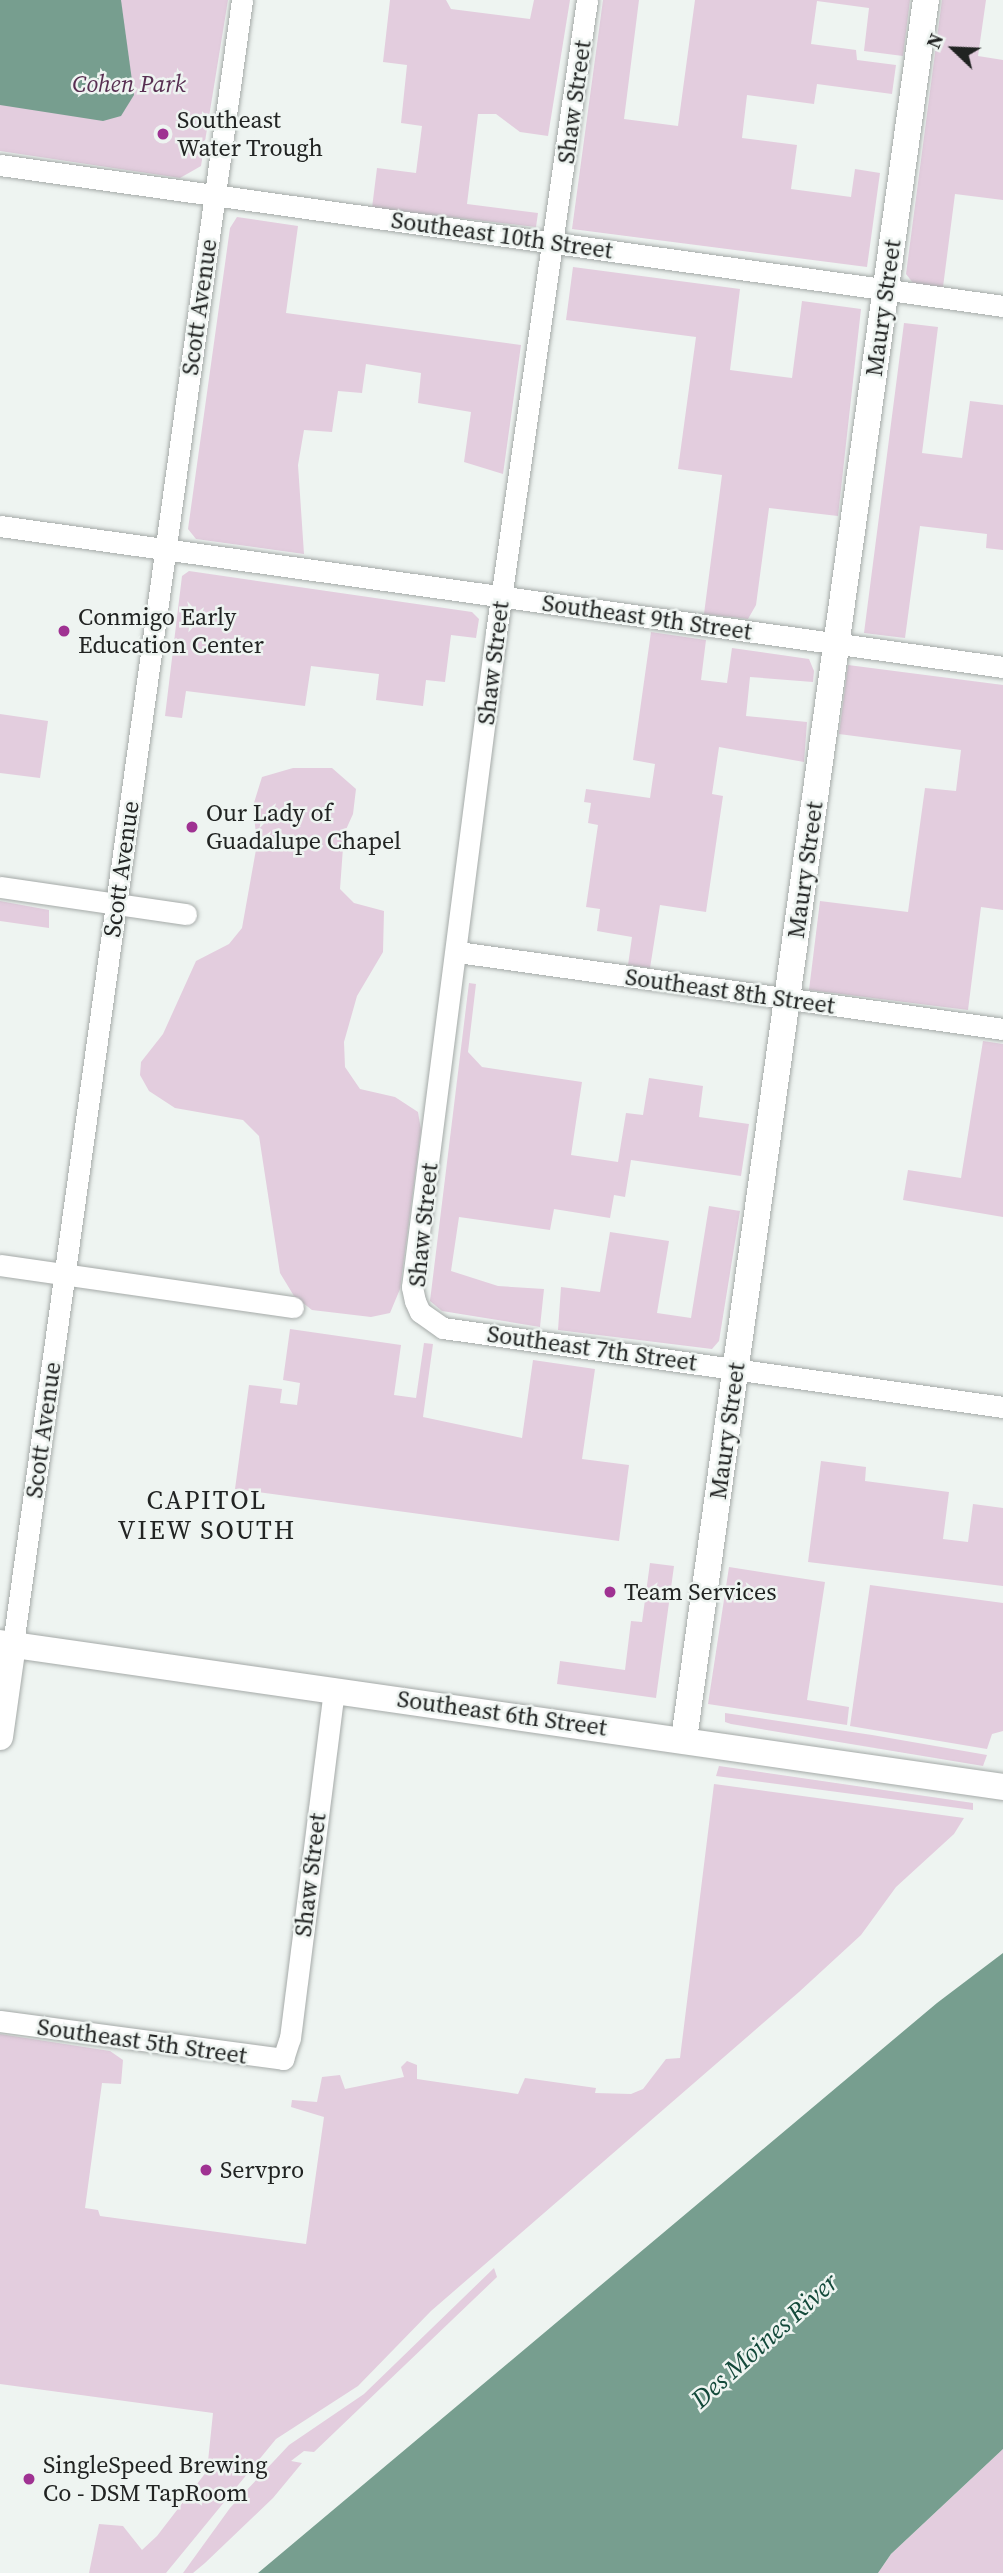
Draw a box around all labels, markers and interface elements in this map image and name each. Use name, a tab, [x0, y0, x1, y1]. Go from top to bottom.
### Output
north arrow	[919, 14, 989, 84]
text: N	[920, 29, 949, 52]
street label: Shaw Street	[551, 39, 597, 165]
park label: Cohen Park	[72, 70, 186, 98]
place label: Southeast Water Trough	[177, 106, 323, 162]
marker: Southeast Water Trough	[155, 126, 171, 142]
street label: Southeast 10th Street	[389, 205, 615, 265]
street label: Scott Avenue	[175, 237, 223, 377]
street label: Maury Street	[859, 238, 907, 378]
street label: Southeast 9th Street	[540, 588, 754, 646]
street label: Shaw Street	[471, 600, 515, 726]
place label: Conmigo Early Education Center	[78, 603, 264, 659]
marker: Conmigo Early Education Center	[56, 623, 72, 639]
street label: Scott Avenue	[97, 799, 145, 939]
place label: Our Lady of Guadalupe Chapel	[206, 799, 401, 855]
street label: Maury Street	[781, 800, 829, 940]
marker: Our Lady of Guadalupe Chapel	[184, 819, 200, 835]
street label: Southeast 8th Street	[623, 962, 837, 1020]
street label: Shaw Street	[402, 1162, 444, 1288]
street label: Southeast 7th Street	[485, 1319, 699, 1377]
street label: Scott Avenue	[19, 1360, 67, 1500]
street label: Maury Street	[703, 1361, 751, 1501]
district label: CAPITOL VIEW SOUTH	[118, 1485, 296, 1546]
place label: Team Services	[624, 1578, 777, 1606]
marker: Team Services	[602, 1584, 618, 1600]
street label: Southeast 6th Street	[395, 1684, 609, 1742]
street label: Shaw Street	[288, 1812, 332, 1938]
street label: Southeast 5th Street	[35, 2012, 249, 2070]
place label: Servpro	[220, 2156, 304, 2184]
marker: Servpro	[198, 2162, 214, 2178]
water label: Des Moines River	[685, 2267, 845, 2415]
place label: SingleSpeed Brewing Co - DSM TapRoom	[43, 2451, 268, 2507]
marker: SingleSpeed Brewing Co - DSM TapRoom	[21, 2471, 37, 2487]

